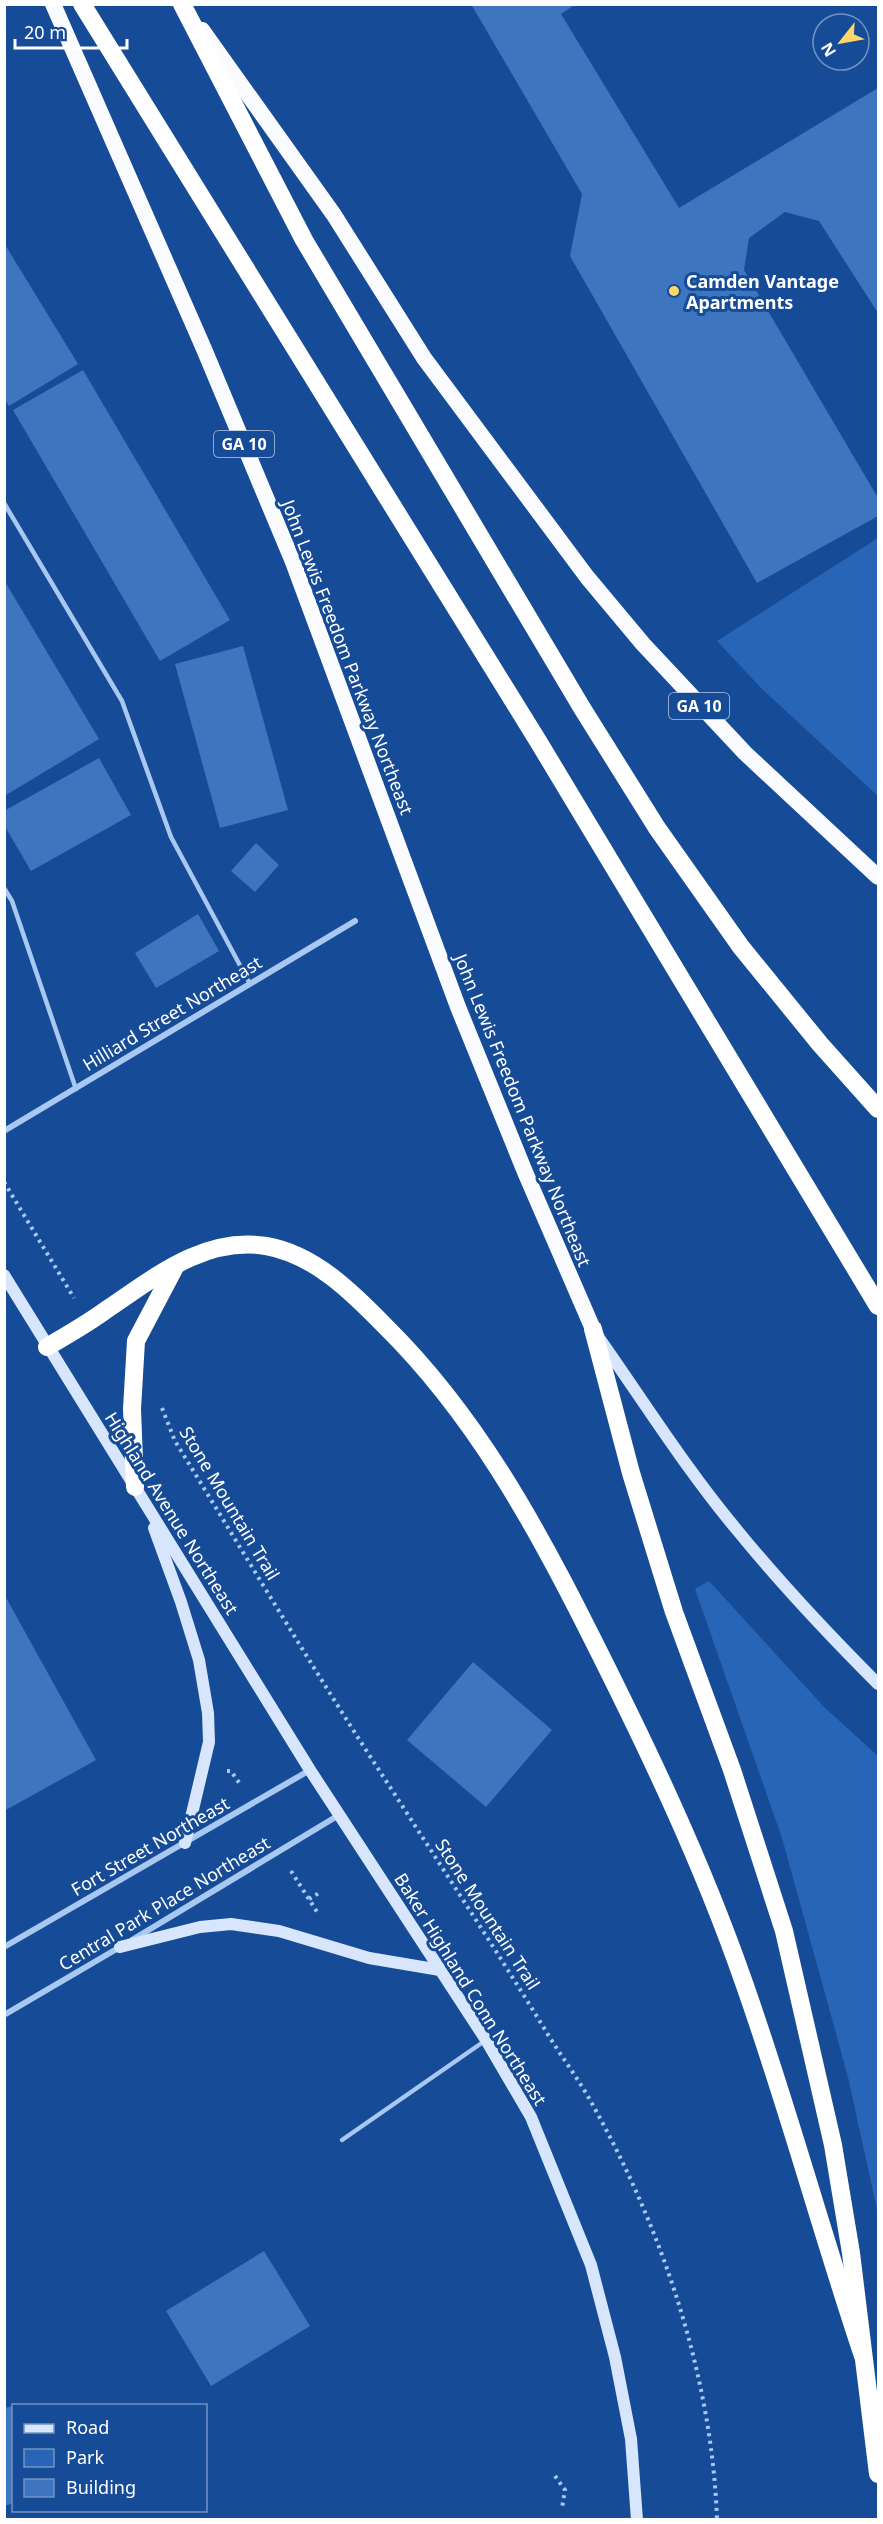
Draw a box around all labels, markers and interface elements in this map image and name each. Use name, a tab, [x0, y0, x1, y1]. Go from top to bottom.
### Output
scale bar	[15, 12, 128, 50]
north arrow	[811, 12, 871, 72]
text: 20 m	[24, 20, 66, 44]
text: N	[815, 38, 841, 61]
place label: Camden Vantage Apartments	[686, 269, 839, 314]
marker: Camden Vantage Apartments	[667, 284, 681, 298]
road number: GA 10	[214, 431, 274, 457]
street label: John Lewis Freedom Parkway Northeast	[276, 494, 419, 818]
road number: GA 10	[669, 693, 729, 719]
street label: John Lewis Freedom Parkway Northeast	[448, 948, 597, 1270]
street label: Hilliard Street Northeast	[78, 950, 266, 1076]
street label: Highland Avenue Northeast	[100, 1407, 245, 1619]
street label: Stone Mountain Trail	[175, 1422, 285, 1584]
street label: Fort Street Northeast	[67, 1791, 234, 1901]
street label: Central Park Place Northeast	[54, 1830, 275, 1976]
street label: Stone Mountain Trail	[430, 1834, 546, 1994]
street label: Baker Highland Conn Northeast	[389, 1868, 553, 2110]
legend	[12, 2404, 207, 2512]
text: Road	[66, 2415, 109, 2439]
text: Park	[66, 2445, 104, 2469]
text: Building	[66, 2475, 136, 2499]

